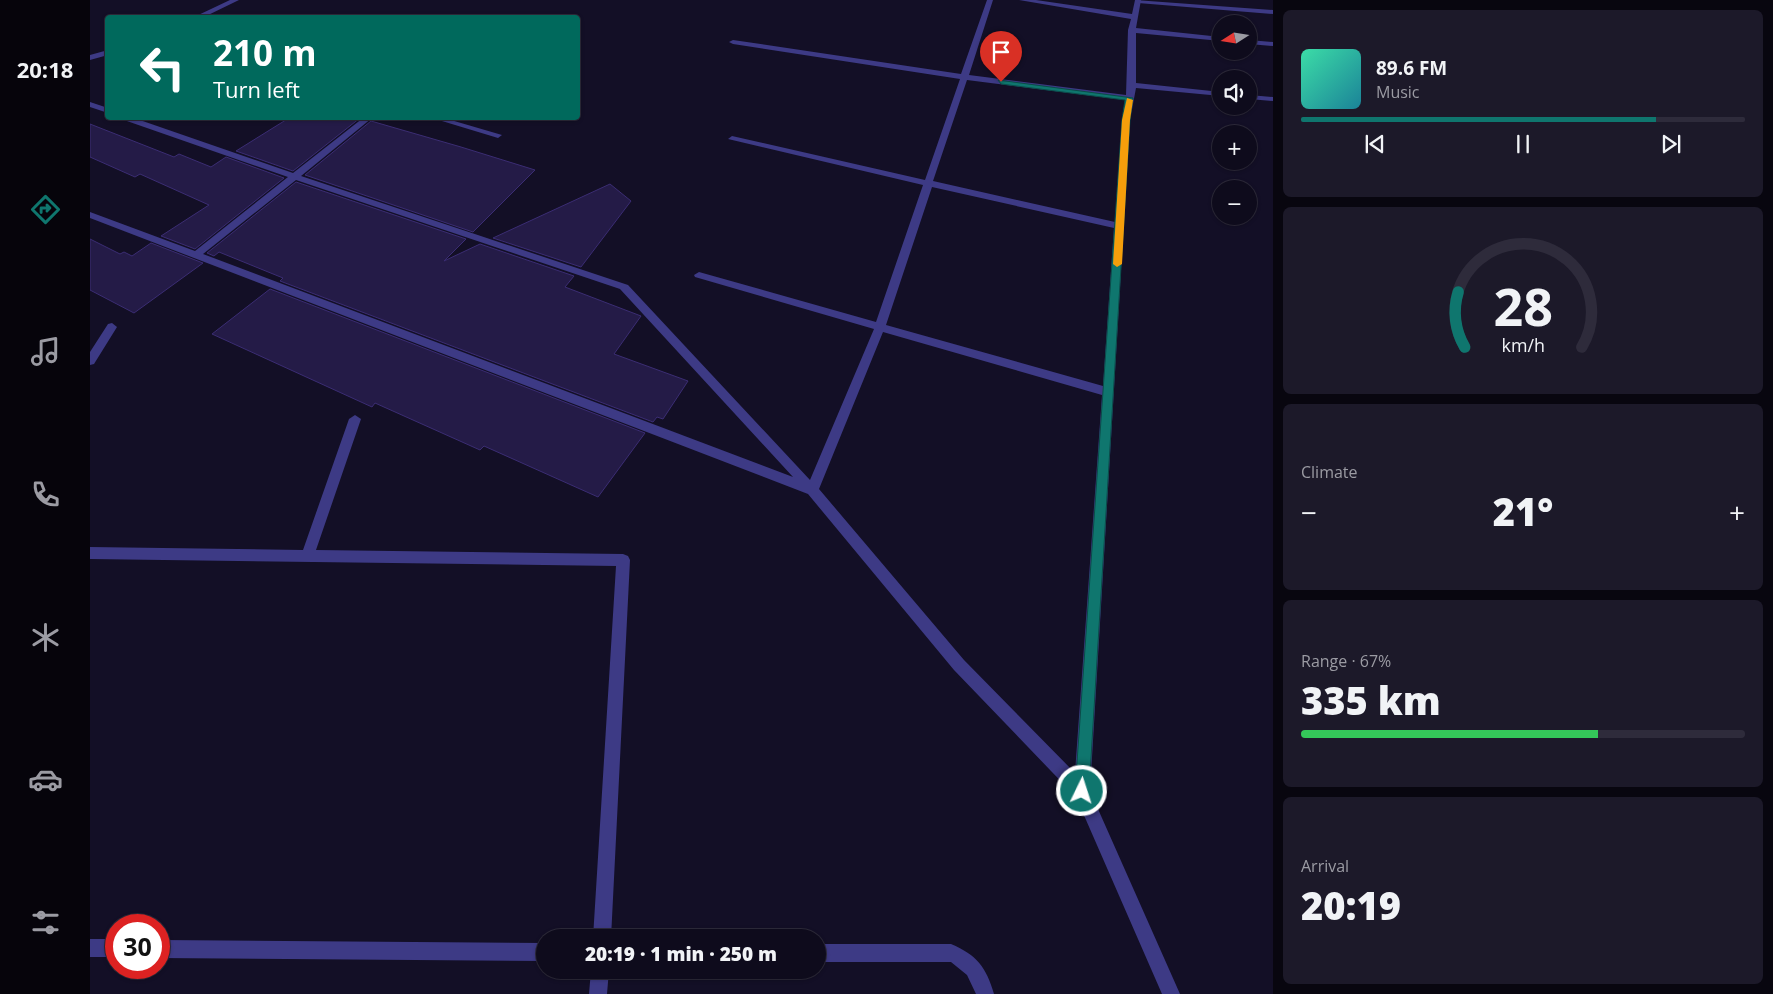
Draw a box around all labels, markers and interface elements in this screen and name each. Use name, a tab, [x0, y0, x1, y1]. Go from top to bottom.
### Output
north arrow	[1212, 15, 1258, 60]
map controls	[1212, 15, 1257, 225]
text: 210 m	[213, 29, 317, 76]
pin	[980, 31, 1022, 82]
icon: left	[130, 35, 195, 100]
icon: arrive	[987, 38, 1015, 66]
text: 20:18	[17, 54, 73, 84]
text: 89.6 FM	[1376, 55, 1447, 81]
button: sound	[1212, 70, 1257, 115]
text: Turn left	[213, 74, 300, 104]
text: Music	[1376, 81, 1420, 103]
button: +	[1212, 125, 1257, 170]
icon: previous	[1361, 130, 1389, 158]
icon: pause	[1509, 130, 1537, 158]
icon: next	[1657, 130, 1685, 158]
button: −	[1212, 180, 1257, 225]
icon: directions	[28, 192, 63, 227]
text: 28	[1493, 270, 1553, 341]
text: km/h	[1501, 333, 1545, 357]
icon: music	[28, 334, 63, 369]
text: Climate	[1301, 461, 1358, 483]
icon: phone	[28, 477, 63, 512]
text: 21°	[1493, 485, 1553, 537]
text: −	[1301, 493, 1317, 531]
text: +	[1729, 493, 1745, 531]
icon: climate	[28, 620, 63, 655]
text: Range · 67%	[1301, 650, 1391, 672]
text: 335 km	[1301, 674, 1441, 726]
icon: car	[28, 762, 63, 797]
position arrow	[1055, 764, 1107, 816]
text: Arrival	[1301, 855, 1349, 877]
text: 20:19	[1301, 879, 1401, 931]
icon: filters	[28, 905, 63, 940]
speed limit sign: 30	[105, 914, 170, 979]
text: 20:19 · 1 min · 250 m	[585, 941, 777, 967]

